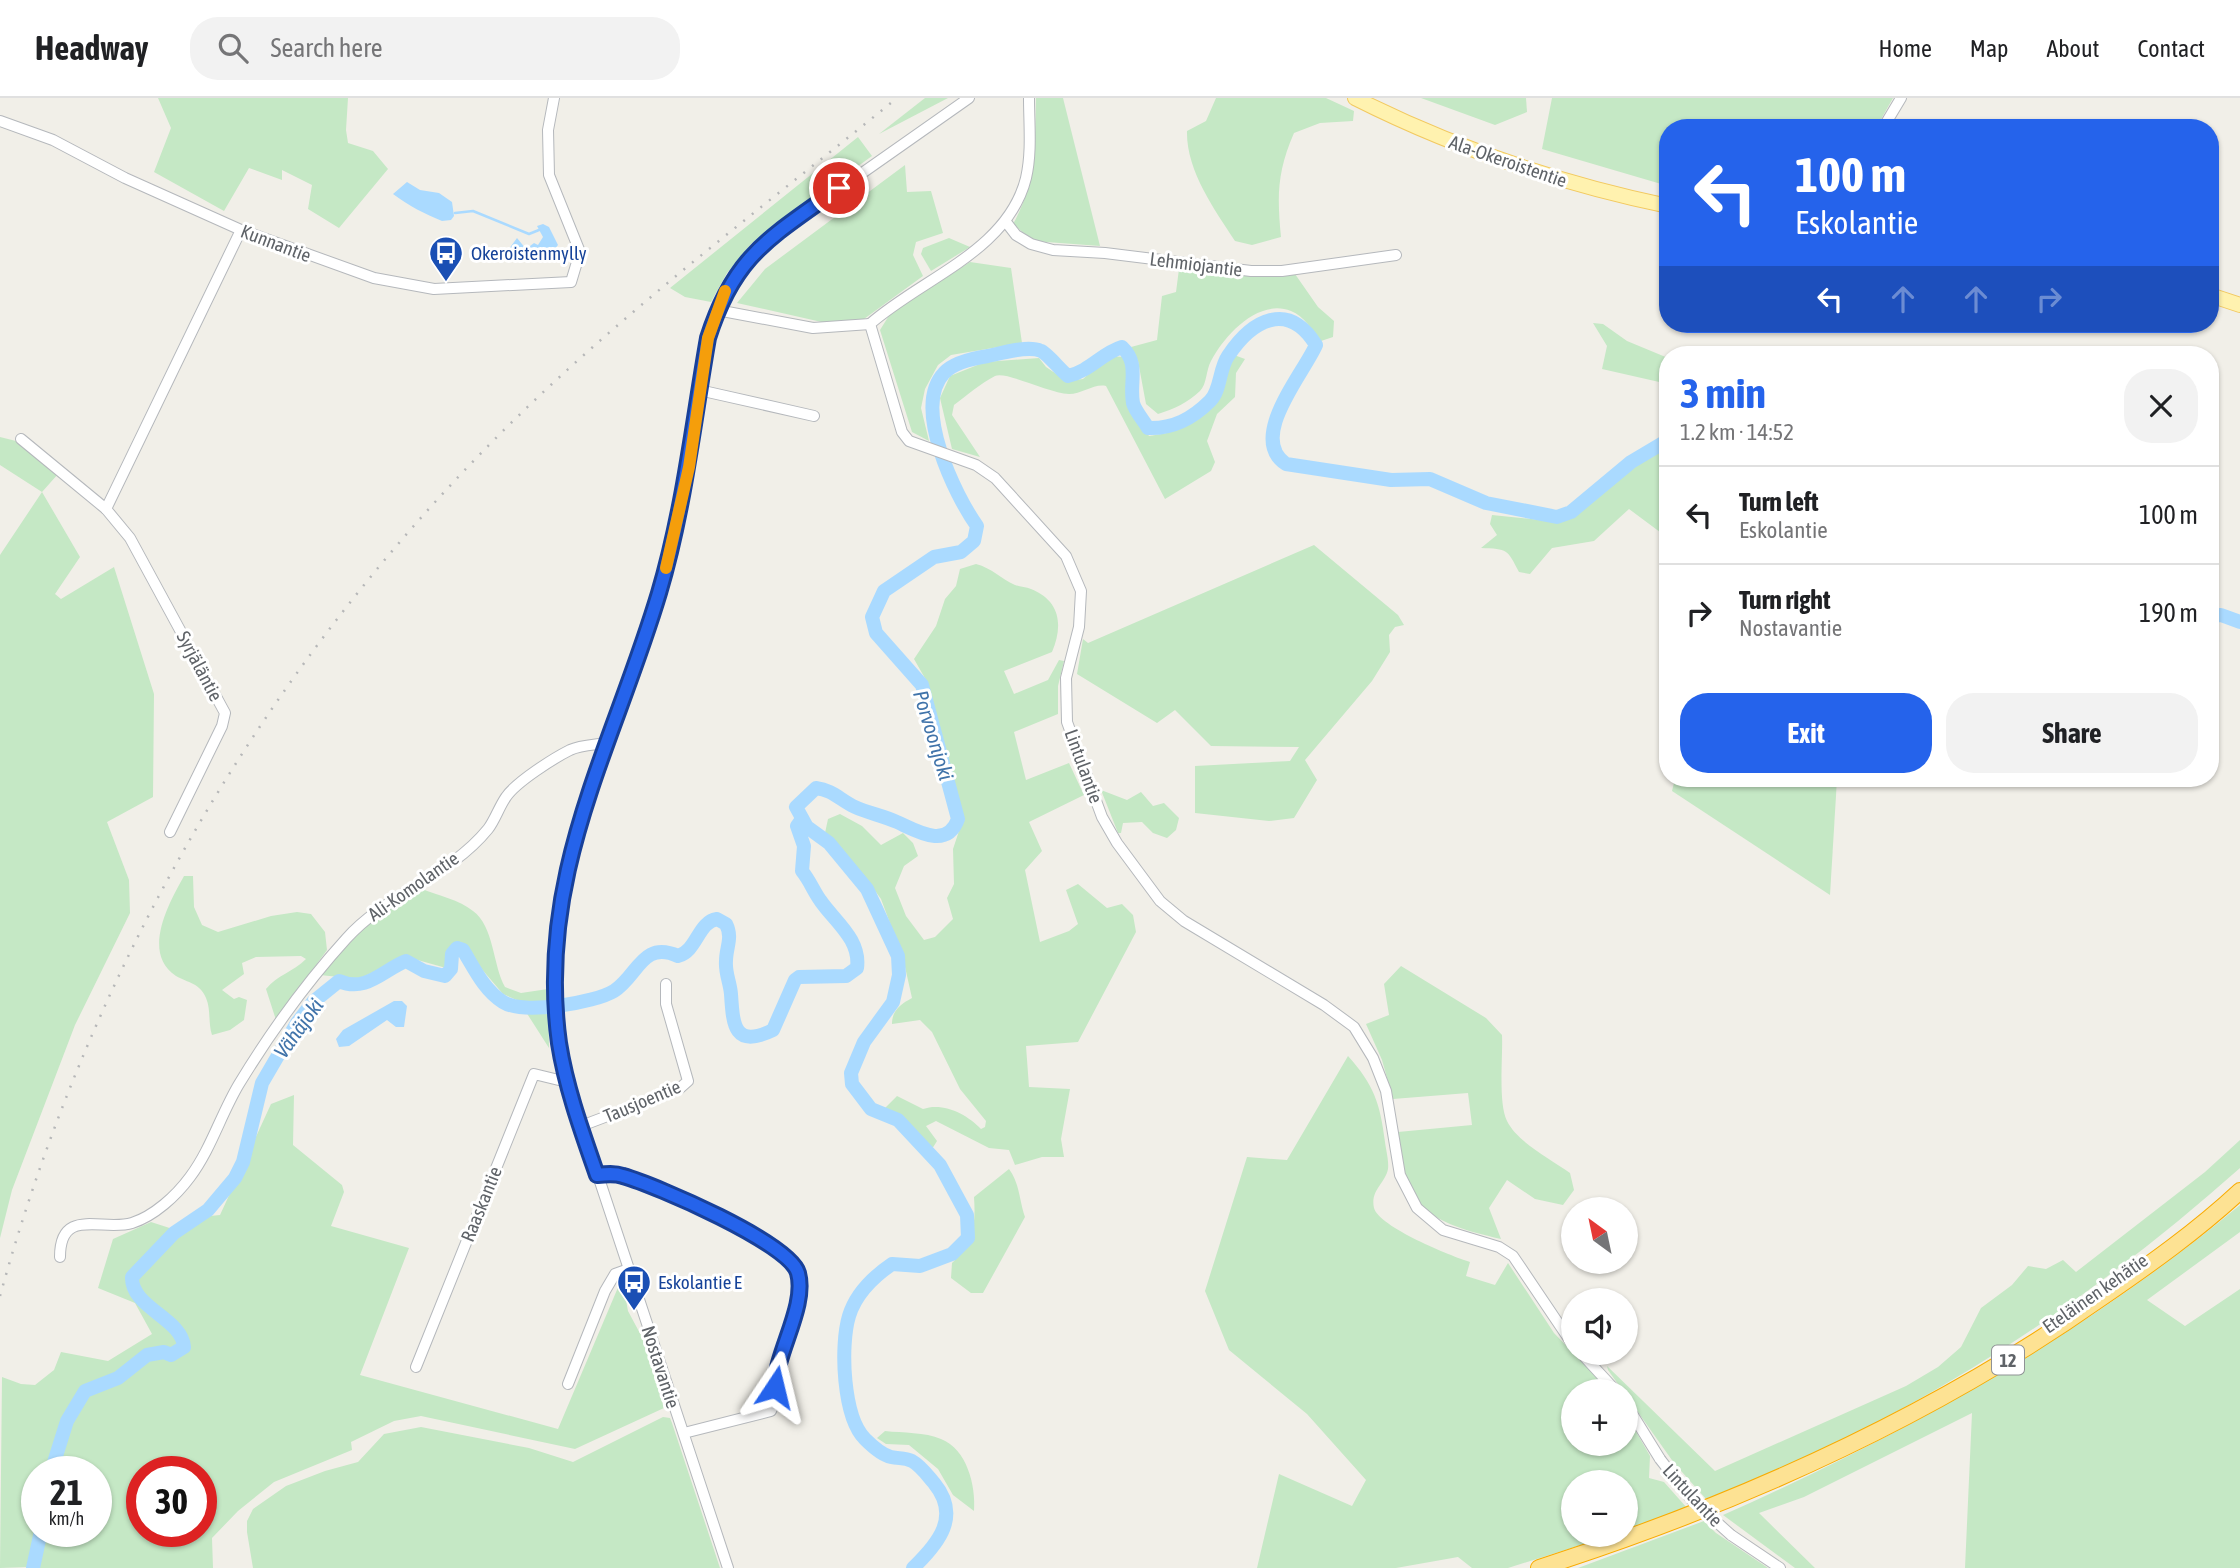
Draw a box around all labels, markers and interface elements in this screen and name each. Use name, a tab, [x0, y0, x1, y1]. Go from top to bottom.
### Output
search box	[190, 17, 680, 80]
text: Headway	[35, 29, 148, 67]
icon: search	[214, 29, 252, 67]
text: Search here	[270, 33, 383, 63]
text: Home	[1878, 35, 1932, 62]
text: Map	[1970, 35, 2008, 62]
text: About	[2046, 35, 2099, 62]
text: Contact	[2137, 35, 2205, 62]
street label: Ala-Okeroistentie	[1446, 131, 1570, 191]
text: 100 m	[1795, 146, 1906, 202]
icon: left	[1680, 147, 1771, 238]
pin	[809, 158, 869, 218]
icon: arrive	[820, 169, 858, 207]
text: Eskolantie	[1795, 204, 1918, 241]
street label: Kunnantie	[238, 220, 314, 266]
bus stop icon: Okeroistenmylly	[427, 234, 465, 283]
place label: Okeroistenmylly	[471, 242, 587, 264]
street label: Lehmiojantie	[1148, 247, 1244, 281]
icon: left	[1811, 280, 1849, 318]
icon: ahead	[1884, 280, 1922, 318]
icon: ahead	[1957, 280, 1995, 318]
icon: right	[2030, 280, 2068, 318]
text: 3 min	[1680, 369, 1766, 417]
button: close	[2124, 369, 2198, 443]
text: 1.2 km · 14:52	[1680, 419, 1794, 445]
text: Turn left	[1739, 487, 1819, 517]
icon: left	[1680, 496, 1718, 534]
text: 100 m	[2139, 500, 2198, 530]
text: Eskolantie	[1739, 517, 1828, 543]
text: Turn right	[1739, 585, 1830, 615]
icon: right	[1680, 594, 1718, 632]
text: 190 m	[2139, 598, 2198, 628]
text: Nostavantie	[1739, 615, 1842, 641]
street label: Syrjäläntie	[172, 627, 228, 705]
water label: Porvoonjoki	[909, 687, 959, 783]
button: Exit	[1680, 693, 1932, 773]
button: Share	[1946, 693, 2198, 773]
street label: Lintulantie	[1060, 726, 1108, 806]
street label: Ali-Komolantie	[363, 847, 463, 925]
water label: Vähäjoki	[268, 993, 328, 1062]
street label: Tausjoentie	[600, 1075, 684, 1127]
street label: Raaskantie	[456, 1163, 506, 1245]
north arrow	[1561, 1197, 1638, 1274]
map controls	[1561, 1197, 1638, 1547]
street label: Eteläinen kehätie	[2038, 1249, 2152, 1337]
bus stop icon: Eskolantie E	[615, 1263, 653, 1312]
place label: Eskolantie E	[658, 1271, 742, 1293]
button: sound	[1561, 1288, 1638, 1365]
street label: Nostavantie	[637, 1323, 685, 1411]
road number: 12	[1992, 1345, 2024, 1374]
position arrow	[738, 1350, 812, 1424]
button: +	[1561, 1379, 1638, 1456]
speed limit sign: 30	[126, 1456, 217, 1547]
street label: Lintulantie	[1659, 1459, 1727, 1531]
button: −	[1561, 1470, 1638, 1547]
text: 21	[50, 1472, 83, 1512]
text: km/h	[49, 1508, 84, 1529]

